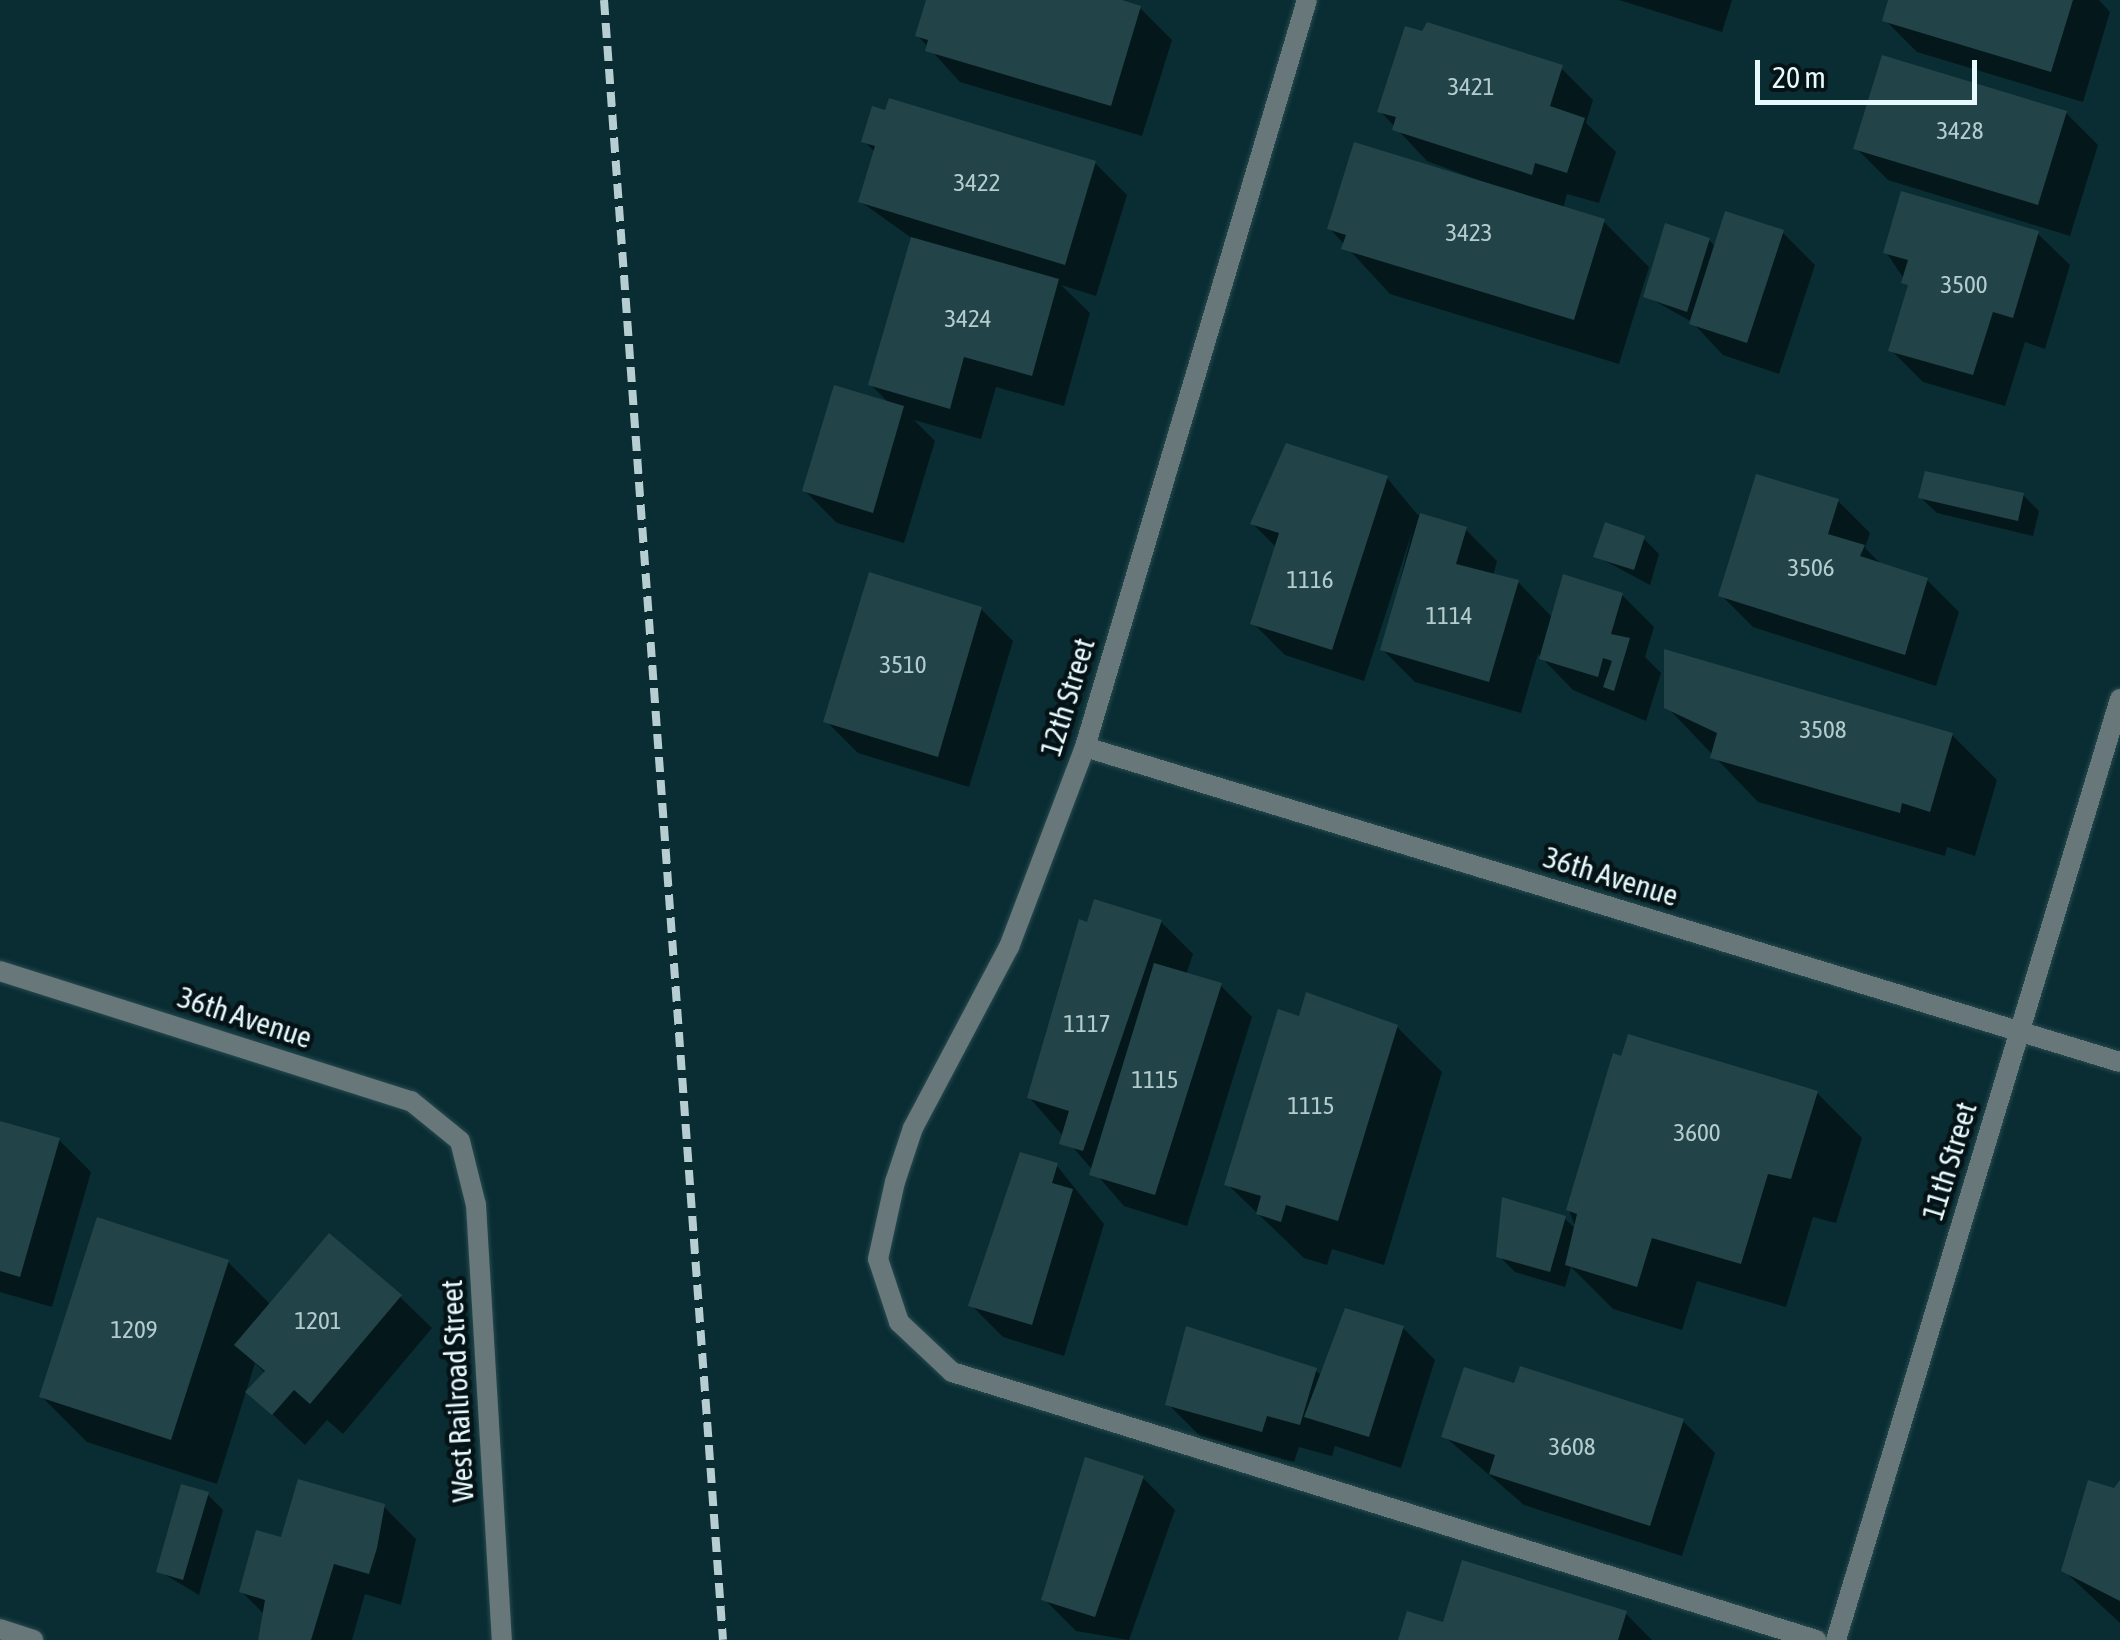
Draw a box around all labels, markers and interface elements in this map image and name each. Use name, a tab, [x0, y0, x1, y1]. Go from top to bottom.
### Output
scale bar	[1760, 40, 1982, 102]
text: 20 m	[1772, 60, 1826, 94]
house number: 3421	[1448, 71, 1494, 101]
house number: 3428	[1937, 115, 1983, 145]
house number: 3422	[954, 167, 1000, 197]
house number: 3423	[1446, 217, 1492, 247]
house number: 3500	[1941, 269, 1987, 299]
house number: 3424	[945, 303, 991, 333]
house number: 3506	[1788, 552, 1834, 582]
house number: 1116	[1287, 564, 1333, 594]
house number: 1114	[1426, 600, 1472, 630]
street label: 12th Street	[1032, 634, 1102, 760]
house number: 3510	[880, 649, 926, 679]
house number: 3508	[1800, 714, 1846, 744]
street label: 36th Avenue	[1539, 839, 1683, 913]
street label: 36th Avenue	[174, 978, 316, 1056]
house number: 1117	[1064, 1008, 1110, 1038]
house number: 1115	[1132, 1064, 1178, 1094]
house number: 1115	[1288, 1090, 1334, 1120]
street label: 11th Street	[1914, 1098, 1984, 1224]
house number: 3600	[1674, 1117, 1720, 1147]
street label: West Railroad Street	[433, 1279, 481, 1503]
house number: 1201	[295, 1305, 341, 1335]
house number: 1209	[111, 1314, 157, 1344]
house number: 3608	[1549, 1431, 1595, 1461]

